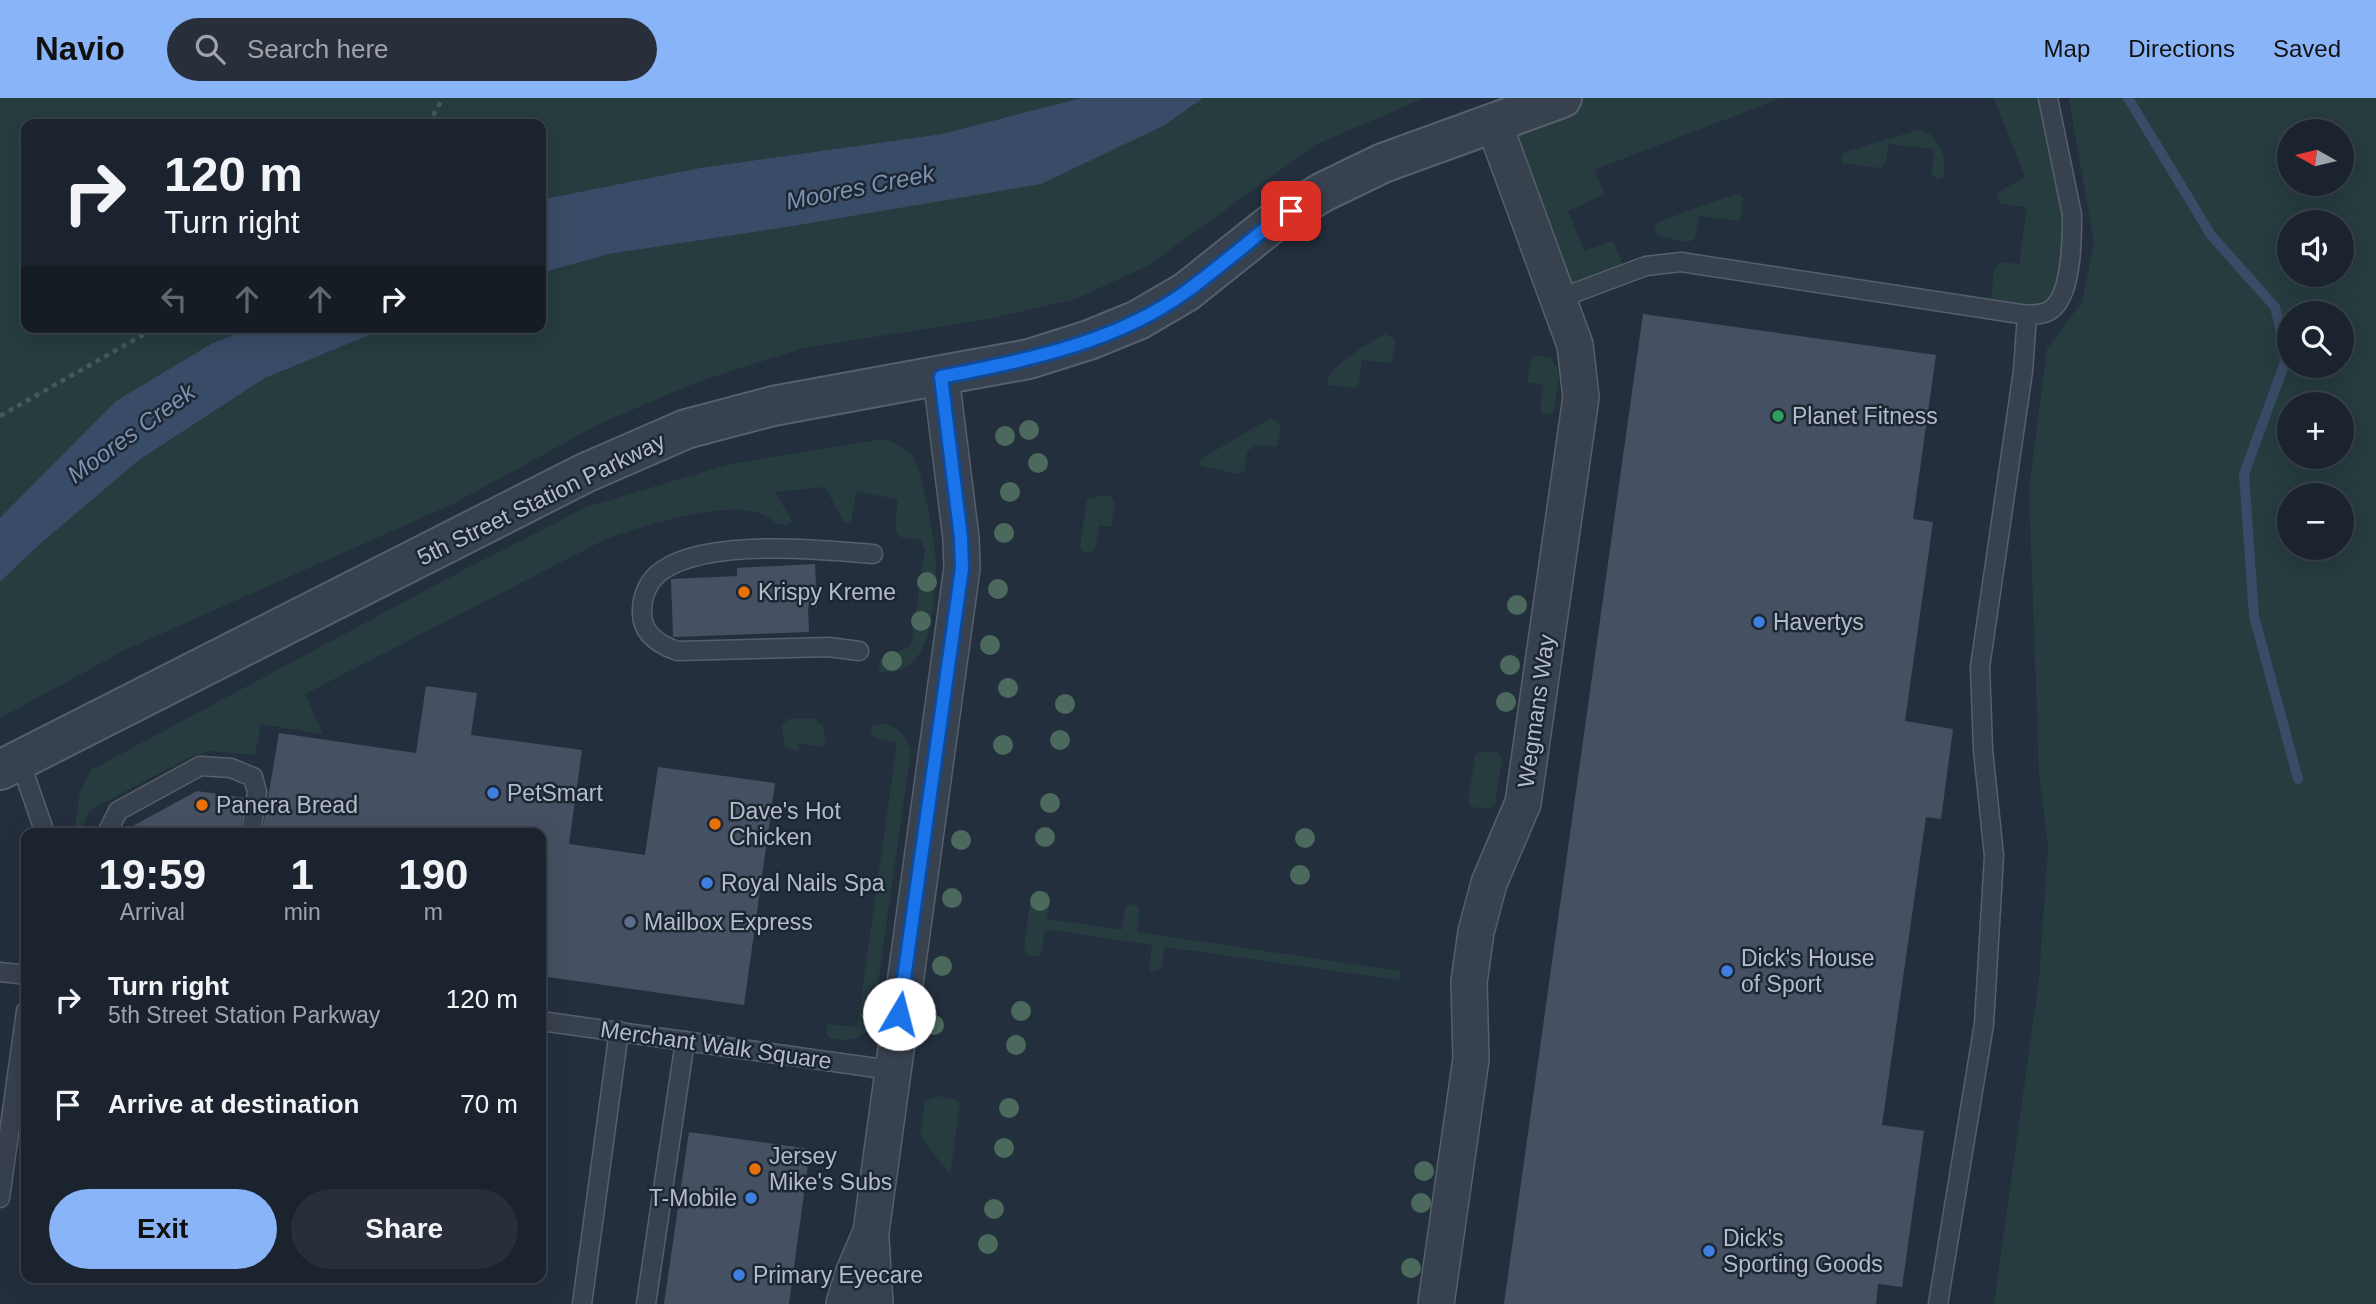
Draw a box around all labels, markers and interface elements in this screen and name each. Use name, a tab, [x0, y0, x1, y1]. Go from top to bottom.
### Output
search box	[167, 18, 657, 81]
text: Navio	[35, 30, 125, 67]
icon: search	[191, 30, 229, 68]
text: Search here	[247, 34, 389, 64]
text: Map	[2044, 35, 2090, 62]
text: Directions	[2128, 35, 2235, 62]
text: Saved	[2273, 35, 2341, 62]
north arrow	[2277, 119, 2354, 196]
map controls	[2277, 119, 2354, 560]
icon: right	[49, 147, 140, 238]
text: 120 m	[164, 147, 303, 201]
water label: Moores Creek	[783, 159, 939, 215]
pin	[1261, 181, 1321, 241]
icon: arrive	[1272, 192, 1310, 230]
text: Turn right	[164, 204, 300, 240]
button: sound	[2277, 210, 2354, 287]
icon: left	[155, 280, 193, 318]
icon: ahead	[228, 280, 266, 318]
icon: ahead	[301, 280, 339, 318]
icon: right	[374, 280, 412, 318]
button: search	[2277, 301, 2354, 378]
water label: Moores Creek	[62, 377, 202, 488]
button: +	[2277, 392, 2354, 469]
place label: Planet Fitness	[1792, 403, 1938, 429]
marker: Planet Fitness	[1770, 408, 1786, 424]
street label: 5th Street Station Parkway	[413, 427, 670, 570]
button: −	[2277, 483, 2354, 560]
place label: Krispy Kreme	[758, 579, 896, 605]
marker: Krispy Kreme	[736, 584, 752, 600]
place label: Havertys	[1773, 609, 1864, 635]
marker: Havertys	[1751, 614, 1767, 630]
street label: Wegmans Way	[1512, 632, 1560, 789]
place label: PetSmart	[507, 780, 603, 806]
marker: PetSmart	[485, 785, 501, 801]
place label: Panera Bread	[216, 792, 358, 818]
marker: Panera Bread	[194, 797, 210, 813]
place label: Dave's Hot Chicken	[729, 798, 841, 850]
marker: Dave's Hot Chicken	[707, 816, 723, 832]
text: 19:59	[99, 851, 206, 898]
text: 1	[290, 851, 314, 898]
text: 190	[398, 851, 468, 898]
place label: Royal Nails Spa	[721, 870, 885, 896]
marker: Royal Nails Spa	[699, 875, 715, 891]
text: Arrival	[120, 899, 185, 925]
text: min	[284, 899, 321, 925]
text: m	[424, 899, 443, 925]
place label: Mailbox Express	[644, 909, 813, 935]
marker: Mailbox Express	[622, 914, 638, 930]
place label: Dick's House of Sport	[1741, 945, 1875, 997]
marker: Dick's House of Sport	[1719, 963, 1735, 979]
text: Turn right	[108, 971, 229, 1001]
position arrow	[862, 977, 936, 1051]
icon: right	[49, 981, 87, 1019]
text: 120 m	[446, 984, 518, 1014]
text: 5th Street Station Parkway	[108, 1002, 380, 1028]
street label: Merchant Walk Square	[599, 1016, 833, 1074]
icon: arrive	[49, 1086, 87, 1124]
text: Arrive at destination	[108, 1089, 359, 1119]
text: 70 m	[460, 1089, 518, 1119]
place label: Jersey Mike's Subs	[769, 1143, 892, 1195]
marker: Jersey Mike's Subs	[747, 1161, 763, 1177]
place label: T-Mobile	[649, 1185, 737, 1211]
button: Exit	[49, 1189, 277, 1269]
button: Share	[291, 1189, 518, 1269]
marker: T-Mobile	[743, 1190, 759, 1206]
place label: Dick's Sporting Goods	[1723, 1225, 1883, 1277]
marker: Dick's Sporting Goods	[1701, 1243, 1717, 1259]
place label: Primary Eyecare	[753, 1262, 923, 1288]
marker: Primary Eyecare	[731, 1267, 747, 1283]

